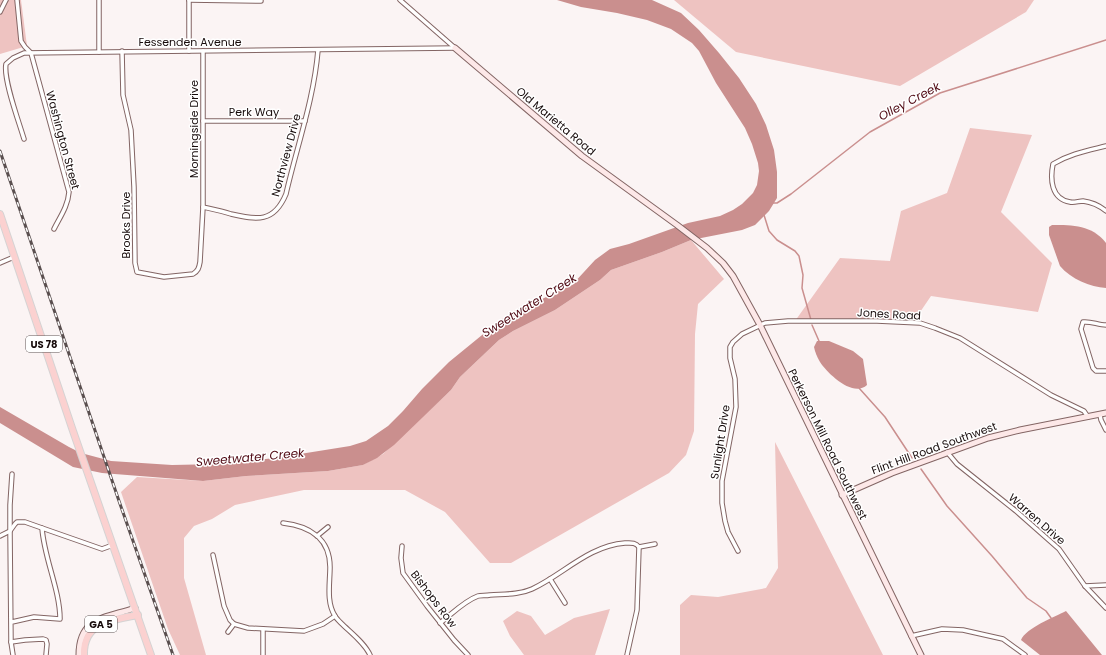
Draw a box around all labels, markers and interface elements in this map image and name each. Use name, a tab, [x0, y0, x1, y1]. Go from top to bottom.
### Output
street label: Fessenden Avenue	[138, 34, 242, 50]
water label: Olley Creek	[875, 77, 944, 124]
street label: Morningside Drive	[186, 80, 202, 178]
street label: Old Marietta Road	[513, 83, 599, 159]
street label: Washington Street	[42, 89, 84, 191]
street label: Perk Way	[229, 104, 280, 120]
street label: Northview Drive	[267, 112, 305, 198]
street label: Brooks Drive	[118, 191, 134, 258]
water label: Sweetwater Creek	[478, 269, 580, 341]
street label: Jones Road	[857, 304, 921, 324]
road number: US 78	[26, 336, 62, 352]
street label: Perkerson Mill Road Southwest	[784, 366, 872, 522]
street label: Sunlight Drive	[706, 404, 734, 480]
street label: Flint Hill Road Southwest	[869, 418, 999, 478]
water label: Sweetwater Creek	[195, 444, 306, 470]
street label: Warren Drive	[1005, 490, 1069, 548]
street label: Bishops Row	[407, 567, 461, 631]
road number: GA 5	[85, 616, 117, 632]

